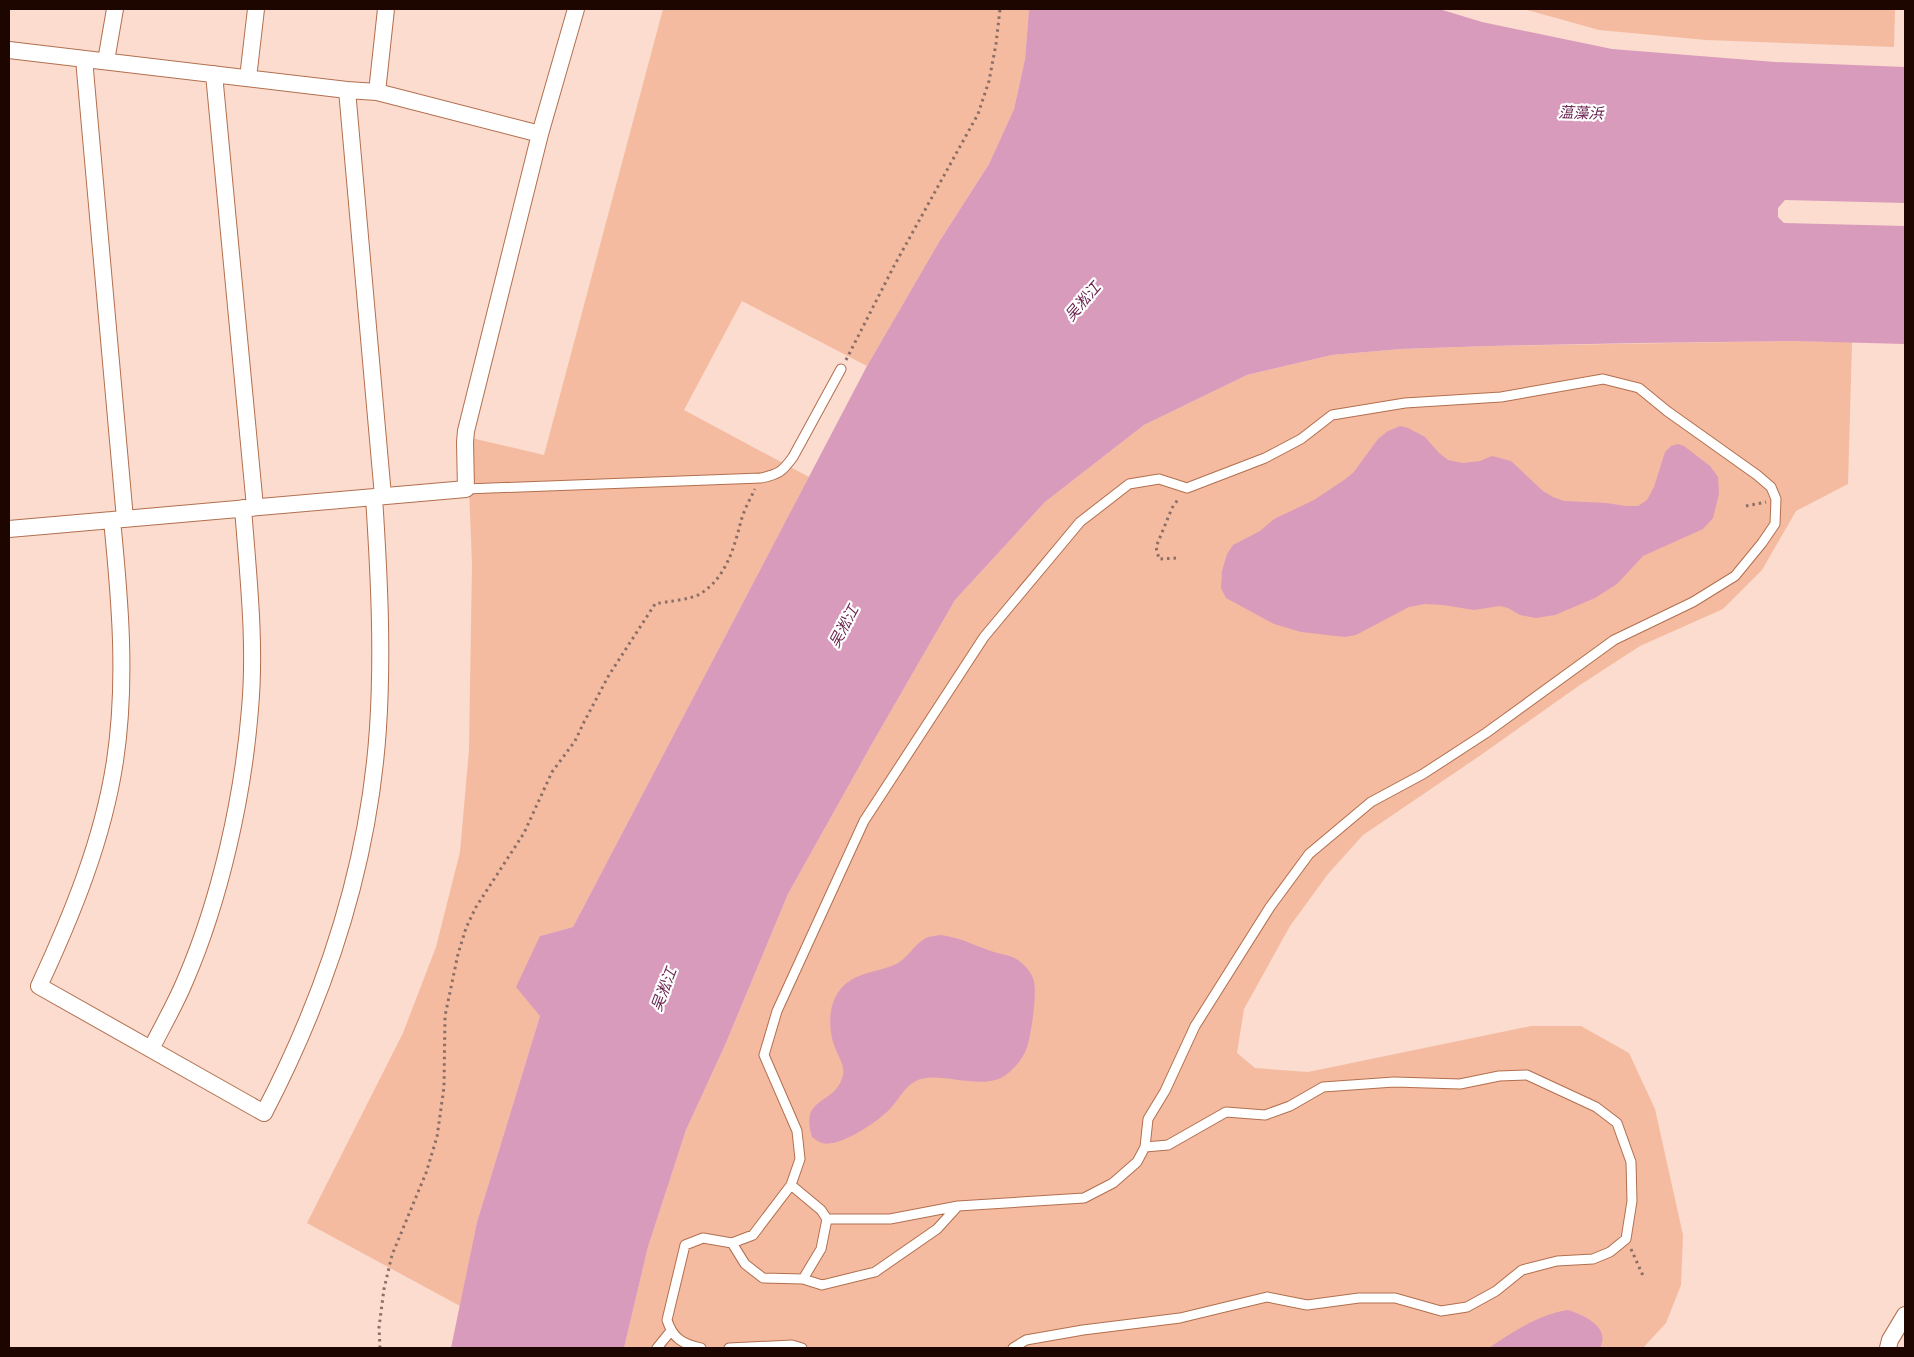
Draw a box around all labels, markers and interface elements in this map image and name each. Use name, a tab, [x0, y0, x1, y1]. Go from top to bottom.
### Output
water label: 蕰藻浜	[1558, 101, 1606, 123]
water label: 吴淞江	[1060, 276, 1106, 325]
water label: 吴淞江	[824, 600, 863, 651]
water label: 吴淞江	[646, 963, 681, 1014]

